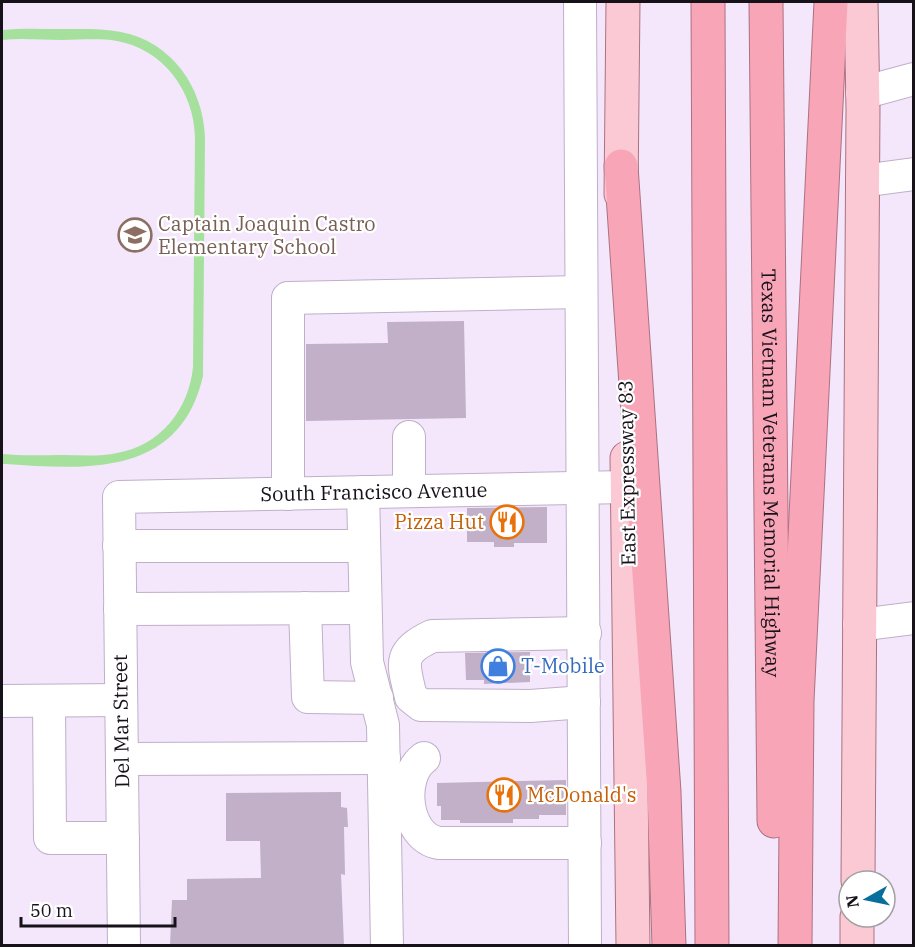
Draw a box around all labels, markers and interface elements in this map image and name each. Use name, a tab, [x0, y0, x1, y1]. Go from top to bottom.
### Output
place label: Captain Joaquin Castro Elementary School	[158, 210, 376, 260]
school or university icon: Captain Joaquin Castro Elementary School	[117, 217, 153, 253]
street label: Texas Vietnam Veterans Memorial Highway	[756, 269, 787, 678]
street label: East Expressway 83	[611, 380, 642, 566]
street label: South Francisco Avenue	[260, 476, 488, 507]
restaurant icon: Pizza Hut	[489, 504, 525, 540]
place label: Pizza Hut	[394, 508, 484, 535]
shop icon: T-Mobile	[480, 648, 516, 684]
place label: T-Mobile	[521, 652, 605, 679]
street label: Del Mar Street	[106, 654, 135, 788]
restaurant icon: McDonald's	[486, 777, 522, 813]
place label: McDonald's	[527, 781, 637, 808]
north arrow	[837, 869, 897, 929]
scale bar	[21, 890, 176, 928]
text: N	[841, 894, 863, 909]
text: 50 m	[30, 899, 73, 922]

